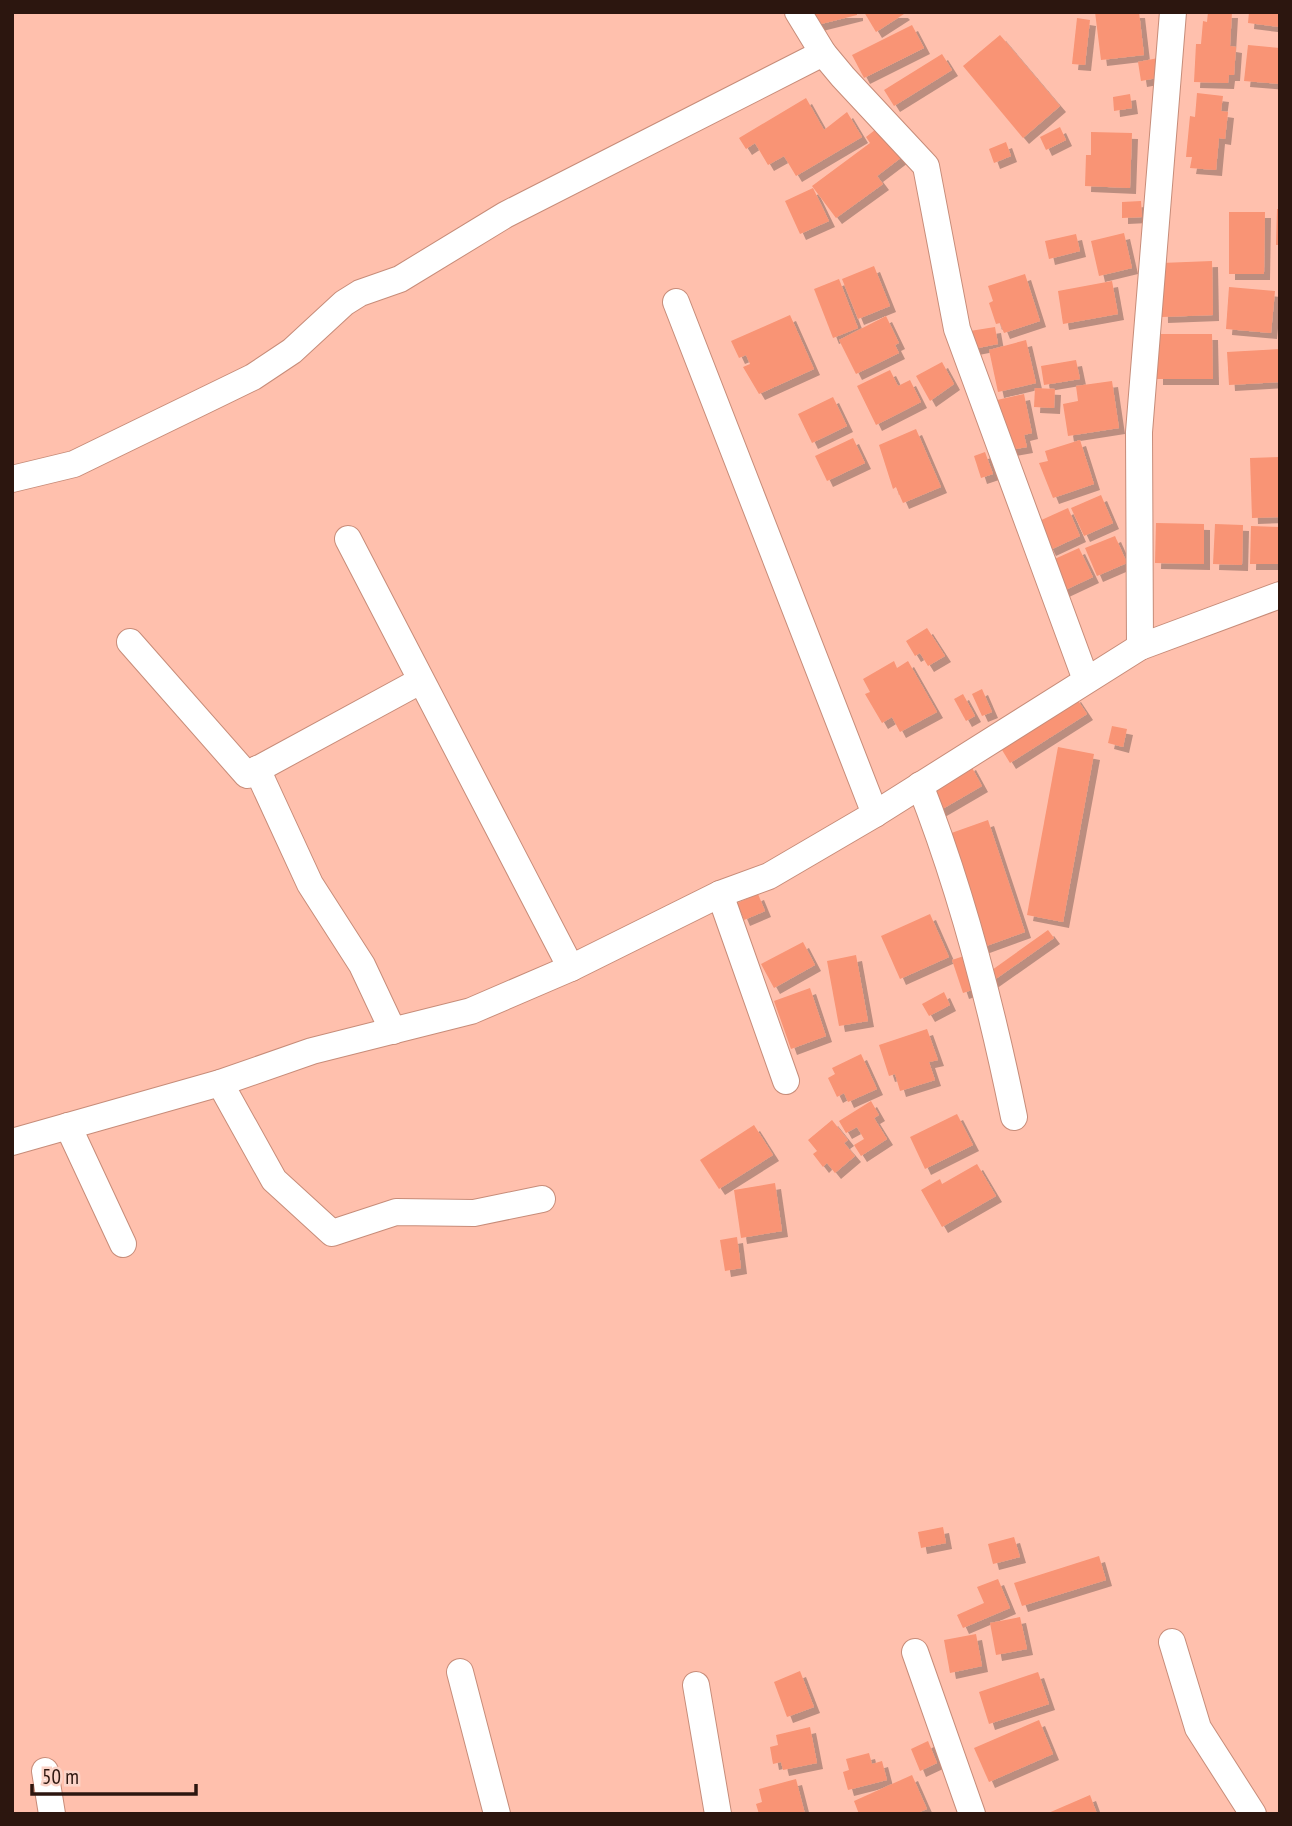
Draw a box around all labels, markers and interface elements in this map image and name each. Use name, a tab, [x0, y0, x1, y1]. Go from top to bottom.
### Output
scale bar	[32, 1752, 196, 1796]
text: 50 m	[42, 1763, 79, 1790]

